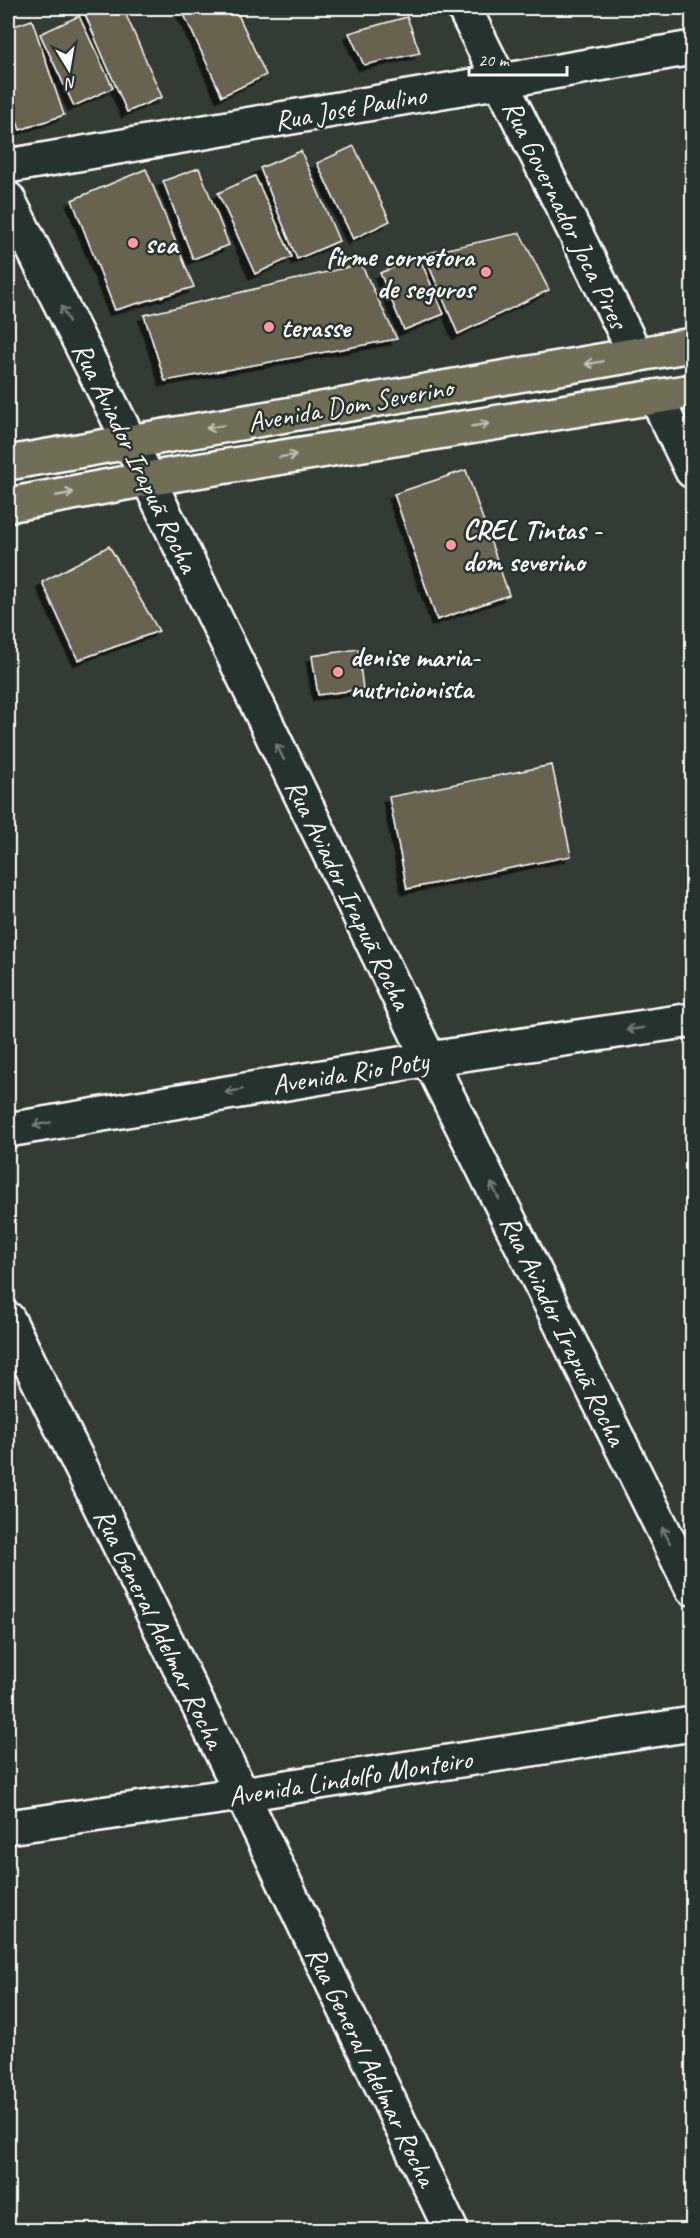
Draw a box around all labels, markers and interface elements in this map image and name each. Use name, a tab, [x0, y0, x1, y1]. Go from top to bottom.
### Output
north arrow	[39, 39, 99, 99]
scale bar	[469, 39, 566, 77]
text: 20 m	[478, 49, 511, 71]
text: N	[62, 72, 78, 94]
street label: Rua José Paulino	[272, 77, 431, 138]
street label: Rua Governador Joca Pires	[495, 94, 637, 337]
place label: sca	[145, 226, 180, 261]
marker: sca	[126, 236, 140, 250]
place label: firme corretora de seguros	[326, 239, 477, 306]
marker: firme corretora de seguros	[479, 265, 493, 279]
one-way arrow	[59, 305, 71, 323]
place label: terasse	[281, 310, 353, 345]
marker: terasse	[262, 320, 276, 334]
street label: Rua Aviador Irapuã Rocha	[65, 336, 207, 580]
one-way arrow	[584, 357, 604, 368]
street label: Avenida Dom Severino	[245, 369, 458, 440]
one-way arrow	[470, 420, 490, 431]
one-way arrow	[206, 422, 225, 433]
one-way arrow	[278, 451, 297, 462]
one-way arrow	[55, 488, 74, 499]
place label: CREL Tintas - dom severino	[463, 512, 603, 579]
marker: CREL Tintas - dom severino	[444, 538, 458, 552]
place label: denise maria- nutricionista	[350, 639, 482, 706]
marker: denise maria- nutricionista	[331, 665, 345, 679]
one-way arrow	[274, 744, 285, 762]
street label: Rua Aviador Irapuã Rocha	[278, 773, 420, 1017]
one-way arrow	[625, 1023, 645, 1034]
street label: Avenida Rio Poty	[269, 1042, 433, 1102]
one-way arrow	[225, 1086, 245, 1097]
one-way arrow	[33, 1118, 53, 1129]
one-way arrow	[489, 1183, 500, 1201]
street label: Rua Aviador Irapuã Rocha	[493, 1209, 635, 1453]
street label: Rua General Adelmar Rocha	[86, 1503, 234, 1756]
one-way arrow	[660, 1527, 672, 1545]
street label: Avenida Lindolfo Monteiro	[226, 1741, 476, 1814]
street label: Rua General Adelmar Rocha	[298, 1941, 446, 2194]

